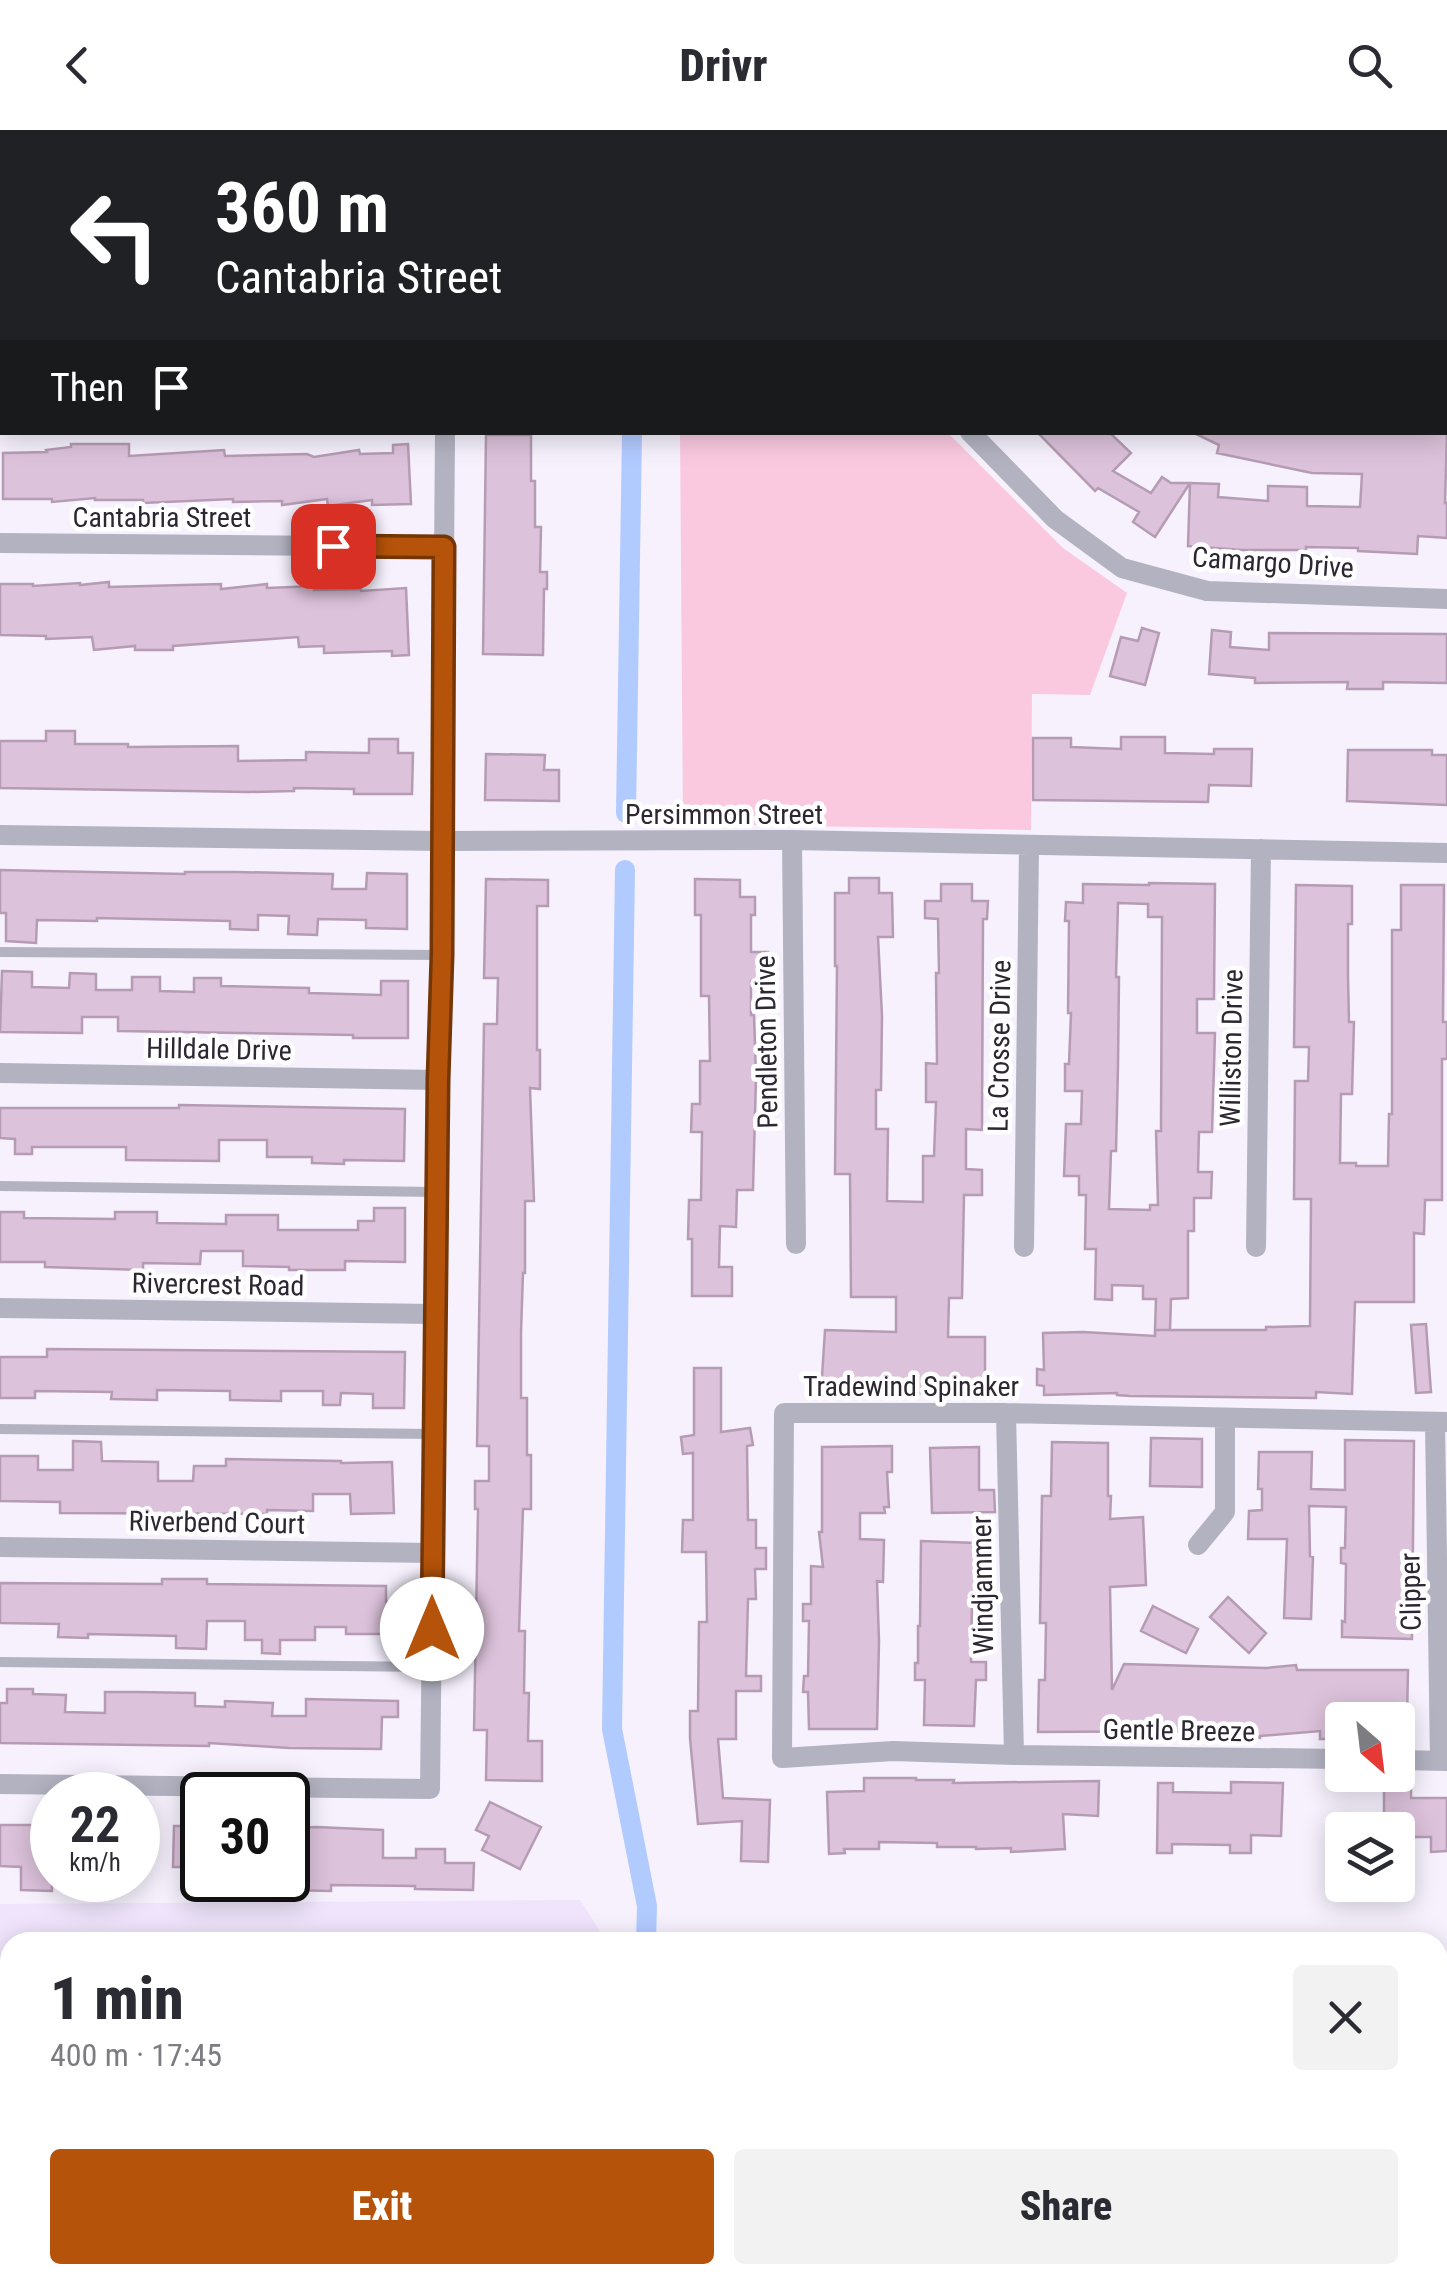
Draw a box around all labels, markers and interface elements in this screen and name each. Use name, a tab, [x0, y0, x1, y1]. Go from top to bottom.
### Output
icon: back	[50, 38, 105, 93]
icon: search	[1342, 38, 1397, 93]
text: Drivr	[680, 39, 767, 92]
text: 360 m	[215, 167, 389, 249]
icon: left	[50, 170, 180, 300]
text: Cantabria Street	[215, 251, 502, 304]
icon: arrive	[144, 360, 199, 415]
text: Then	[50, 366, 124, 410]
street label: Cantabria Street	[73, 501, 251, 534]
pin	[291, 504, 376, 589]
icon: arrive	[306, 519, 361, 574]
street label: Camargo Drive	[1191, 540, 1355, 585]
street label: Persimmon Street	[625, 798, 823, 831]
street label: Pendleton Drive	[748, 955, 785, 1129]
street label: La Crosse Drive	[981, 960, 1018, 1132]
street label: Williston Drive	[1214, 969, 1249, 1127]
street label: Hilldale Drive	[146, 1032, 292, 1067]
street label: Rivercrest Road	[131, 1266, 305, 1303]
street label: Tradewind Spinaker	[803, 1370, 1019, 1403]
street label: Riverbend Court	[128, 1504, 306, 1541]
street label: Windjammer	[965, 1515, 1000, 1655]
street label: Clipper	[1393, 1553, 1428, 1631]
position arrow	[380, 1577, 484, 1681]
north arrow	[1325, 1702, 1415, 1792]
map controls	[1325, 1702, 1415, 1902]
street label: Gentle Breeze	[1102, 1713, 1256, 1748]
speed limit sign: 30	[180, 1772, 310, 1902]
text: 22	[70, 1796, 120, 1854]
button: layers	[1325, 1812, 1415, 1902]
text: km/h	[69, 1848, 121, 1877]
text: 1 min	[50, 1963, 184, 2034]
button: close	[1293, 1965, 1398, 2070]
text: 400 m · 17:45	[50, 2036, 222, 2074]
button: Exit	[50, 2149, 714, 2264]
button: Share	[734, 2149, 1398, 2264]

